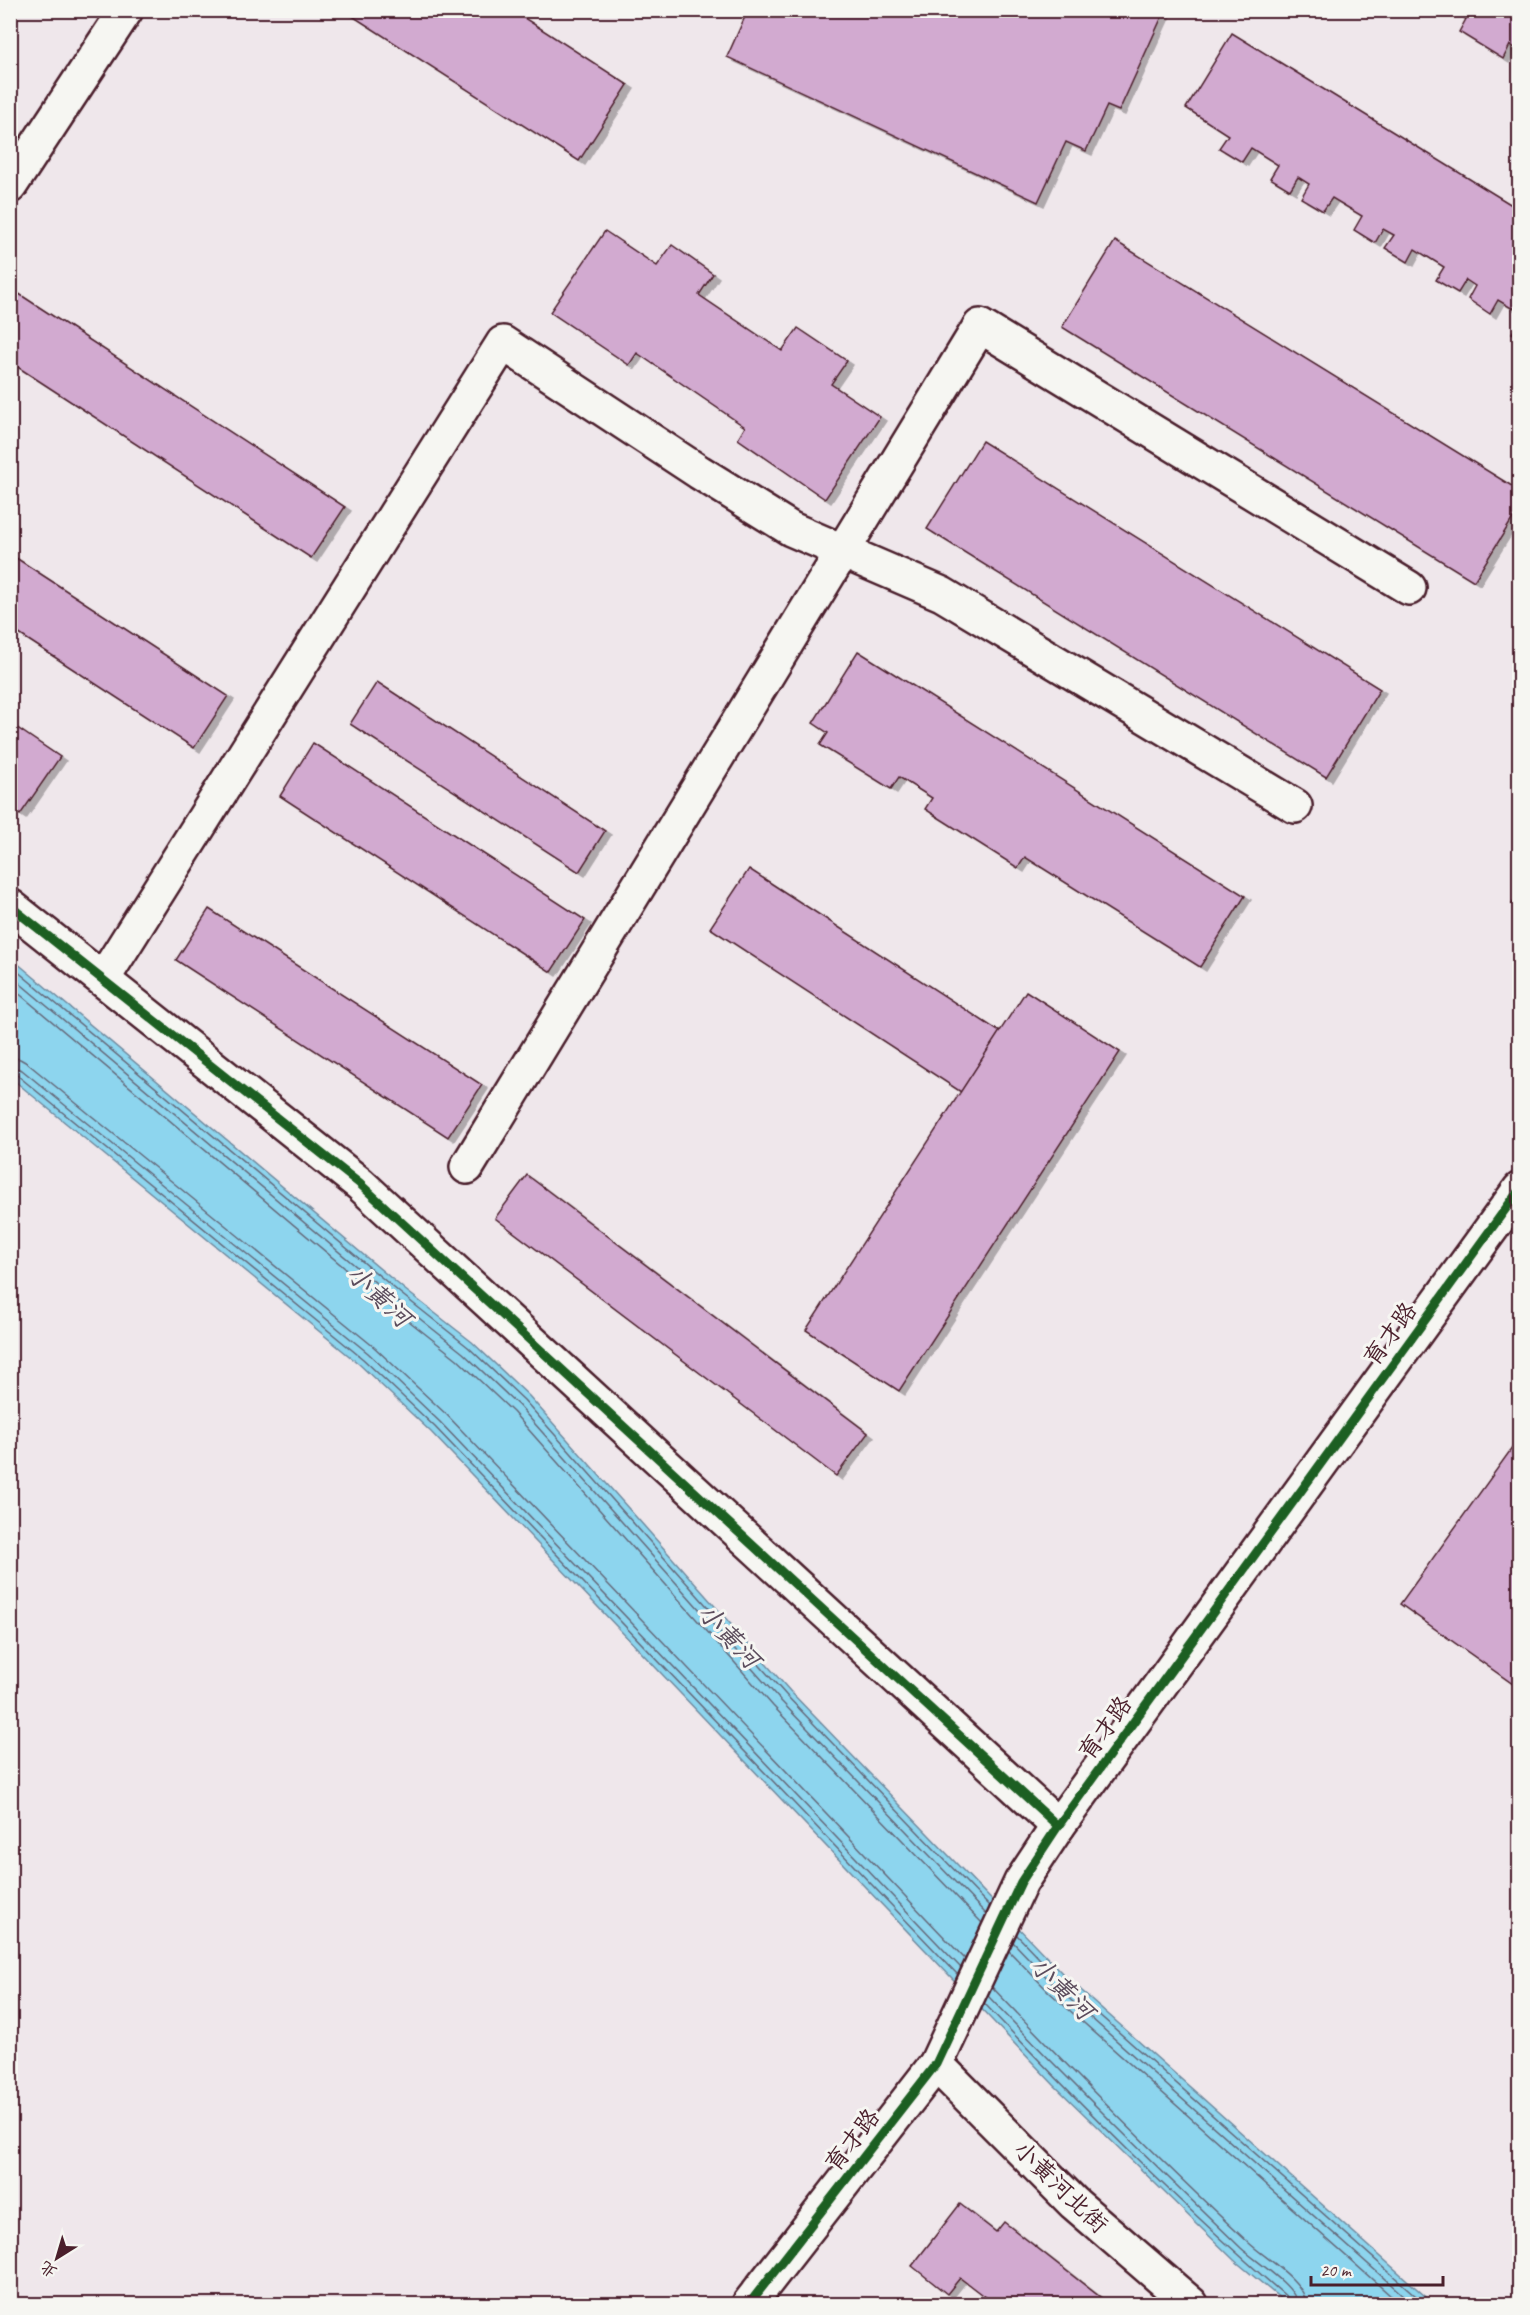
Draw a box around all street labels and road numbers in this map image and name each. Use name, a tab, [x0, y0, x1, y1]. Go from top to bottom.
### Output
street label: 育才路	[1357, 1296, 1423, 1372]
street label: 育才路	[1072, 1690, 1138, 1766]
street label: 育才路	[818, 2102, 886, 2178]
street label: 小黄河北街	[1007, 2135, 1115, 2239]

